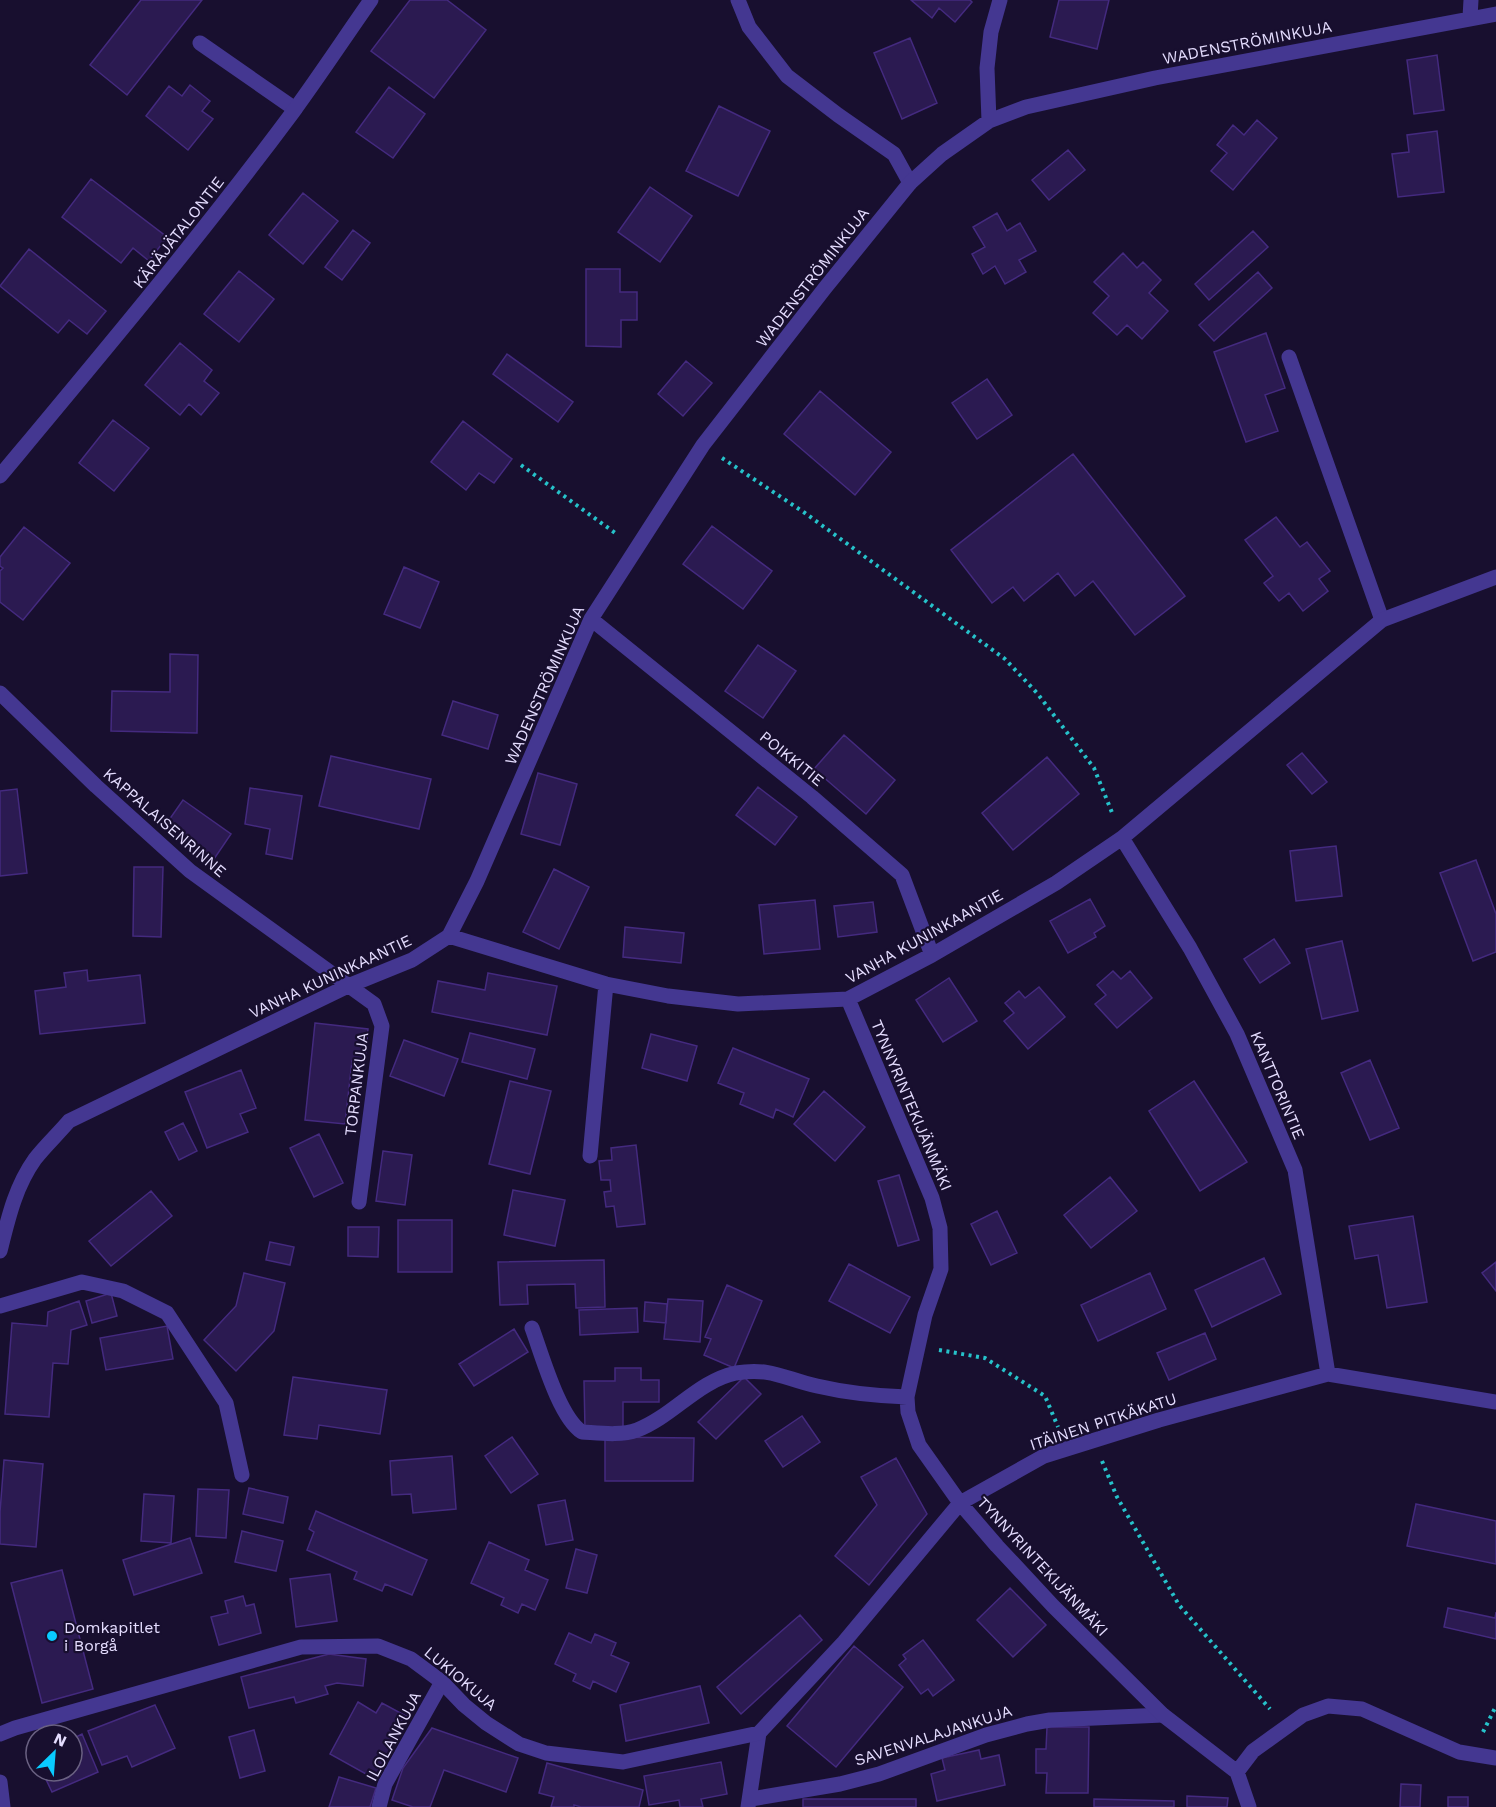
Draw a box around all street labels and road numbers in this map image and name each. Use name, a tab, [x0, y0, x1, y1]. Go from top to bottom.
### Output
street label: WADENSTRÖMINKUJA	[1161, 17, 1334, 68]
street label: KÄRÄJÄTALONTIE	[129, 173, 228, 292]
street label: WADENSTRÖMINKUJA	[752, 203, 873, 351]
street label: WADENSTRÖMINKUJA	[501, 602, 588, 768]
street label: POIKKITIE	[756, 727, 828, 790]
street label: KAPPALAISENRINNE	[99, 764, 230, 881]
street label: VANHA KUNINKAANTIE	[842, 885, 1006, 988]
street label: VANHA KUNINKAANTIE	[246, 930, 414, 1022]
street label: TYNNYRINTEKIJÄNMÄKI	[867, 1017, 956, 1193]
street label: KANTTORINTIE	[1246, 1028, 1309, 1142]
street label: TORPANKUJA	[341, 1031, 372, 1137]
street label: ITÄINEN PITKÄKATU	[1027, 1389, 1179, 1454]
street label: TYNNYRINTEKIJÄNMÄKI	[973, 1493, 1112, 1640]
street label: LUKIOKUJA	[421, 1643, 501, 1715]
street label: ILOLANKUJA	[362, 1688, 425, 1784]
street label: SAVENVALAJANKUJA	[852, 1701, 1015, 1770]

